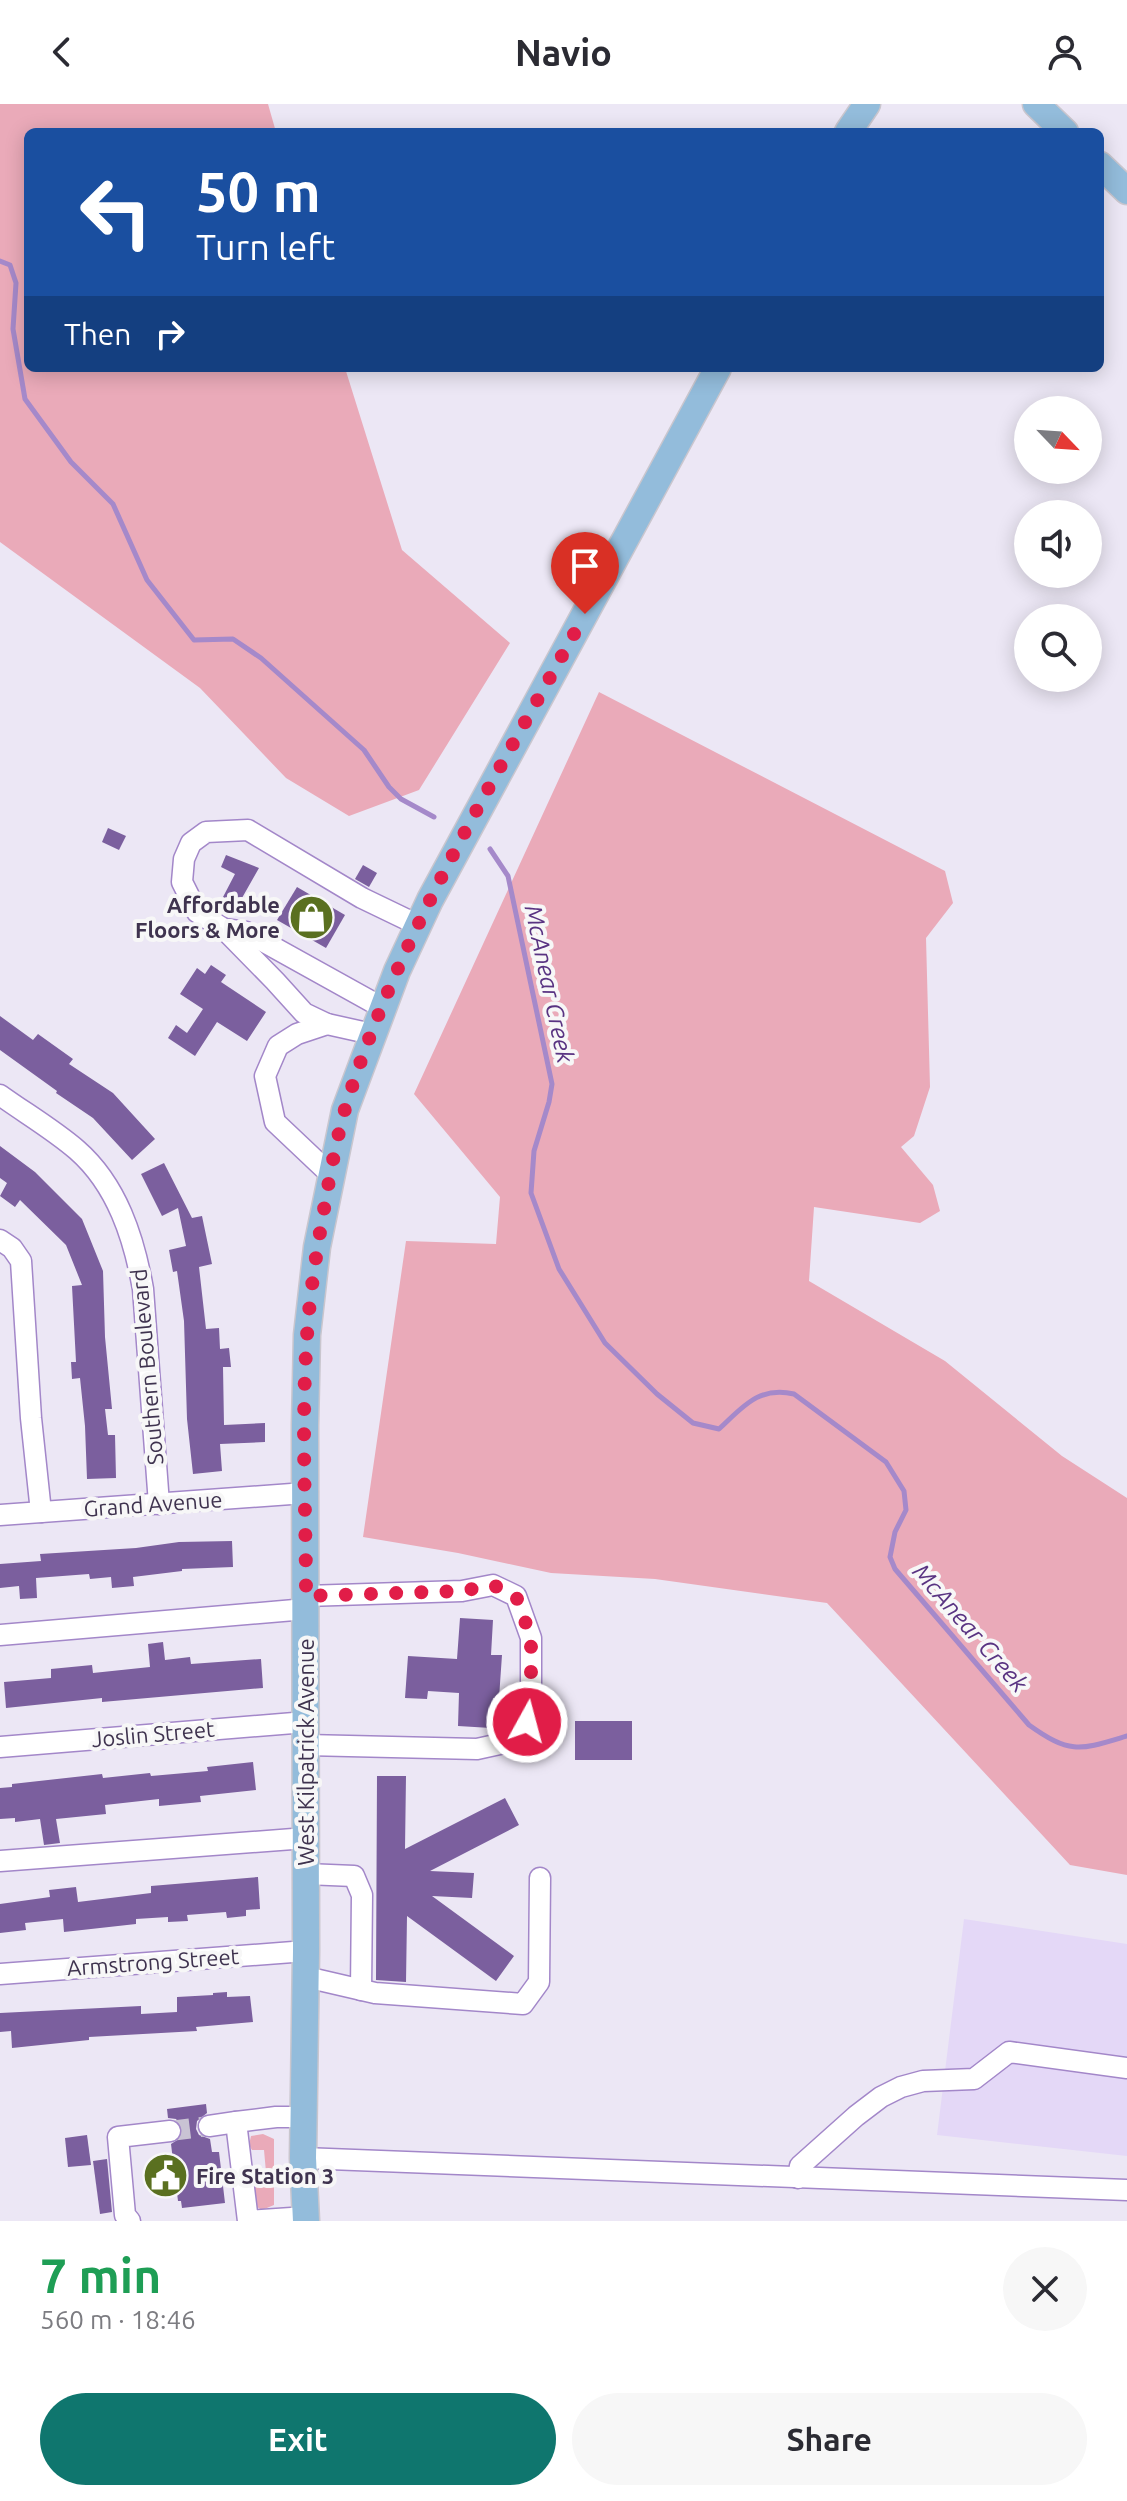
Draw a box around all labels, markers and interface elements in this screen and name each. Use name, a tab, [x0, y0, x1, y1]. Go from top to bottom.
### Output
icon: back	[40, 30, 84, 74]
icon: person	[1043, 30, 1087, 74]
text: Navio	[515, 32, 612, 73]
icon: left	[64, 160, 168, 264]
text: 50 m	[196, 160, 321, 223]
text: Turn left	[196, 226, 335, 267]
icon: right	[148, 312, 192, 356]
text: Then	[64, 317, 132, 351]
north arrow	[1014, 396, 1102, 484]
map controls	[1014, 396, 1102, 692]
button: sound	[1014, 500, 1102, 588]
pin	[551, 532, 619, 614]
icon: arrive	[563, 544, 607, 588]
button: search	[1014, 604, 1102, 692]
place label: Affordable Floors & More	[135, 892, 280, 942]
shop icon: Affordable Floors & More	[287, 894, 335, 942]
water label: McAnear Creek	[520, 902, 580, 1066]
street label: Southern Boulevard	[125, 1268, 168, 1466]
street label: Grand Avenue	[83, 1486, 223, 1521]
water label: McAnear Creek	[907, 1558, 1034, 1698]
street label: West Kilpatrick Avenue	[293, 1638, 318, 1866]
position arrow	[485, 1680, 569, 1764]
street label: Joslin Street	[90, 1716, 216, 1751]
street label: Armstrong Street	[66, 1943, 240, 1980]
public building icon: Fire Station 3	[141, 2152, 189, 2200]
place label: Fire Station 3	[196, 2163, 334, 2188]
button: close	[1003, 2247, 1087, 2331]
text: 7 min	[40, 2248, 161, 2302]
text: 560 m · 18:46	[40, 2305, 196, 2334]
button: Exit	[40, 2393, 556, 2485]
button: Share	[572, 2393, 1087, 2485]

